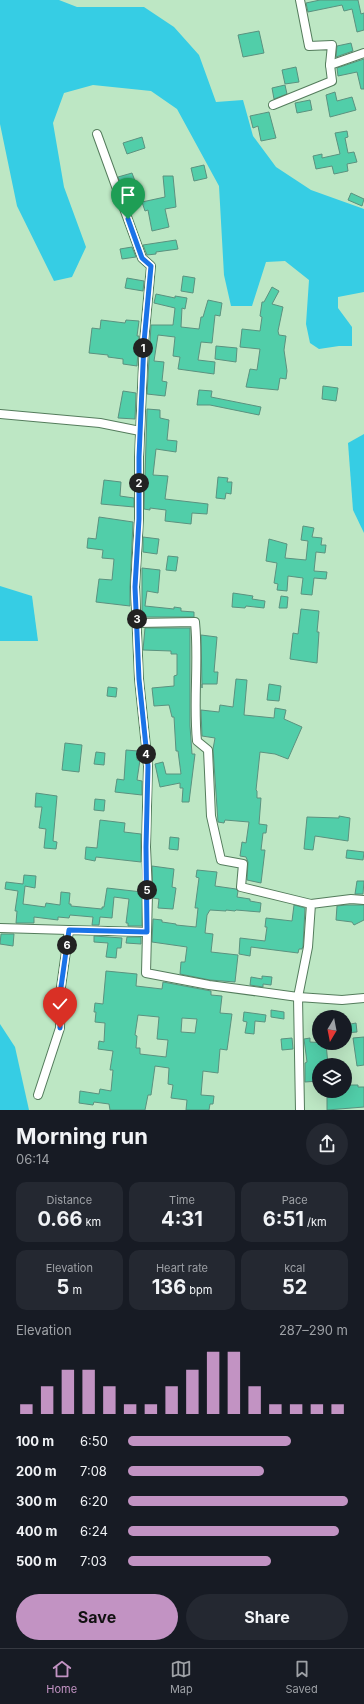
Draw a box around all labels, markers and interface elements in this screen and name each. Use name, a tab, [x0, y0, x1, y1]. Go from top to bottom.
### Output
pin	[111, 178, 145, 219]
icon: arrive	[117, 184, 139, 206]
pin: 1	[133, 338, 153, 358]
text: 1	[141, 341, 145, 355]
pin: 2	[129, 473, 149, 493]
text: 2	[136, 476, 142, 490]
pin: 3	[127, 609, 147, 629]
text: 3	[133, 612, 141, 626]
pin: 4	[136, 744, 156, 764]
text: 4	[142, 747, 150, 761]
pin: 5	[137, 880, 157, 900]
text: 5	[143, 883, 151, 897]
pin: 6	[57, 935, 77, 955]
text: 6	[63, 938, 71, 952]
pin	[43, 987, 77, 1028]
icon: check	[49, 993, 71, 1015]
north arrow	[312, 1010, 352, 1050]
map controls	[312, 1010, 352, 1098]
button: layers	[312, 1058, 352, 1098]
text: Morning run	[16, 1123, 148, 1149]
button: share	[306, 1123, 348, 1165]
text: 06:14	[16, 1151, 50, 1167]
text: Distance	[47, 1193, 92, 1207]
text: Time	[169, 1193, 195, 1207]
text: Pace	[282, 1193, 308, 1207]
text: 0.66	[37, 1207, 82, 1231]
text: 4:31	[161, 1207, 203, 1231]
text: 6:51	[263, 1207, 304, 1231]
text: km	[82, 1215, 101, 1229]
text: /km	[304, 1215, 327, 1229]
text: Elevation	[46, 1261, 93, 1275]
text: Heart rate	[156, 1261, 208, 1275]
text: kcal	[284, 1261, 305, 1275]
text: 5	[57, 1275, 69, 1299]
text: 136	[152, 1275, 186, 1299]
text: 52	[282, 1275, 307, 1299]
text: m	[69, 1283, 82, 1297]
text: bpm	[186, 1283, 212, 1297]
text: Elevation	[16, 1322, 72, 1338]
text: 287–290 m	[279, 1322, 348, 1338]
text: 100 m	[16, 1433, 54, 1449]
text: 6:50	[80, 1433, 108, 1449]
text: 200 m	[16, 1463, 57, 1479]
text: 7:08	[80, 1463, 107, 1479]
text: 300 m	[16, 1493, 57, 1509]
text: 6:20	[80, 1493, 108, 1509]
text: 400 m	[16, 1523, 57, 1539]
text: 6:24	[80, 1523, 108, 1539]
text: 500 m	[16, 1553, 57, 1569]
text: 7:03	[80, 1553, 107, 1569]
button: Save	[16, 1594, 178, 1640]
button: Share	[186, 1594, 348, 1640]
tab: Home	[46, 1658, 77, 1696]
tab: Map	[170, 1658, 193, 1696]
tab: Saved	[285, 1658, 318, 1696]

